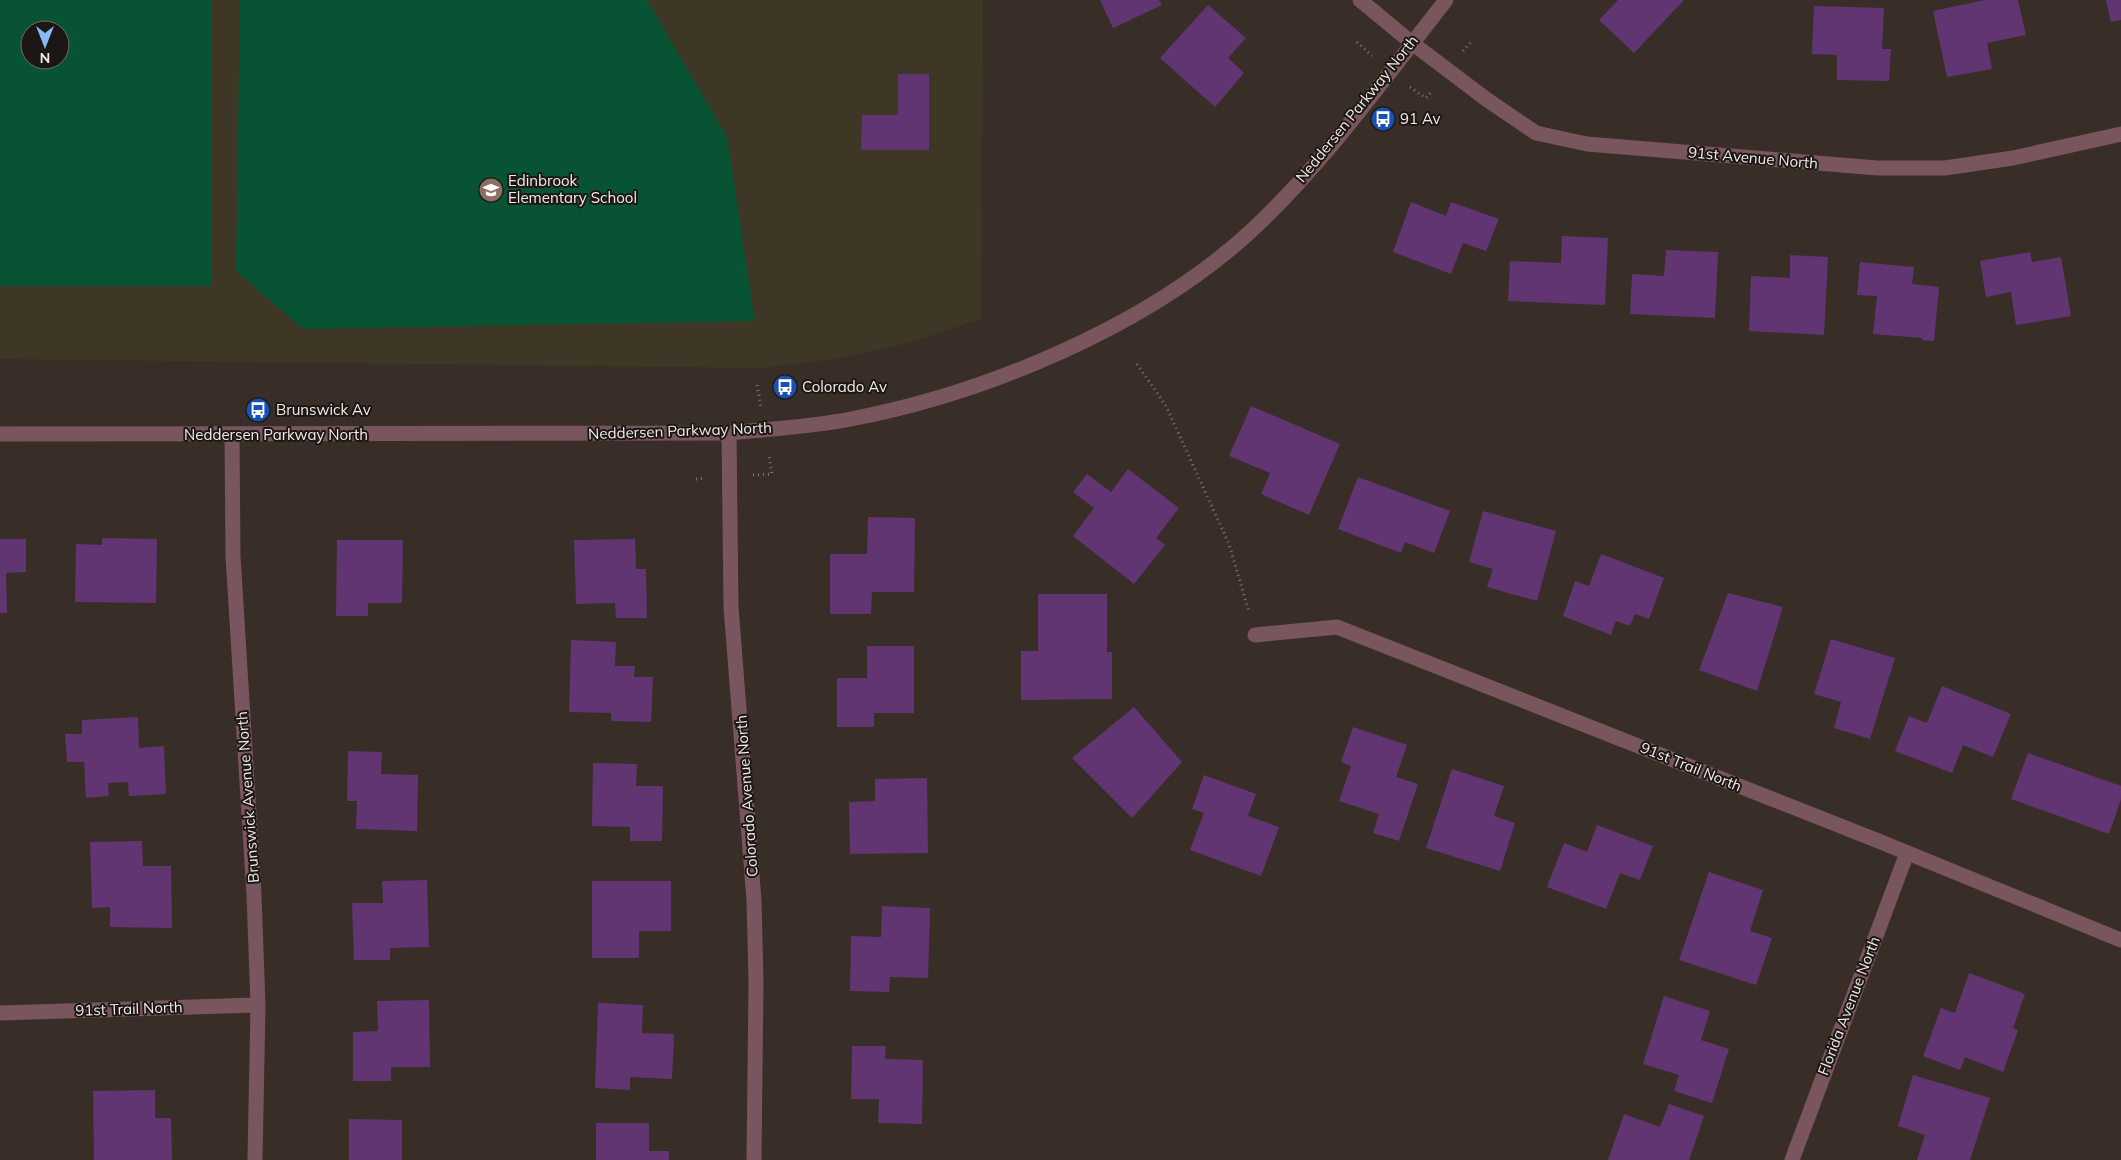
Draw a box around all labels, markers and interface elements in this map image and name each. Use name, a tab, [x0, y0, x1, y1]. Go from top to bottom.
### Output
north arrow	[20, 20, 70, 70]
street label: Neddersen Parkway North	[1291, 31, 1422, 186]
text: N	[40, 49, 50, 67]
bus stop icon: 91 Av	[1370, 106, 1396, 132]
place label: 91 Av	[1400, 109, 1441, 128]
street label: 91st Avenue North	[1687, 142, 1819, 173]
place label: Edinbrook Elementary School	[508, 171, 637, 207]
school or university icon: Edinbrook Elementary School	[478, 177, 504, 203]
bus stop icon: Colorado Av	[772, 374, 798, 400]
place label: Colorado Av	[802, 377, 887, 396]
bus stop icon: Brunswick Av	[245, 397, 271, 423]
place label: Brunswick Av	[276, 400, 371, 419]
street label: Neddersen Parkway North	[588, 418, 772, 443]
street label: Neddersen Parkway North	[184, 425, 368, 444]
street label: Brunswick Avenue North	[232, 711, 263, 883]
street label: Colorado Avenue North	[731, 715, 762, 878]
street label: 91st Trail North	[1638, 738, 1745, 795]
street label: Florida Avenue North	[1813, 934, 1884, 1078]
street label: 91st Trail North	[75, 997, 183, 1020]

